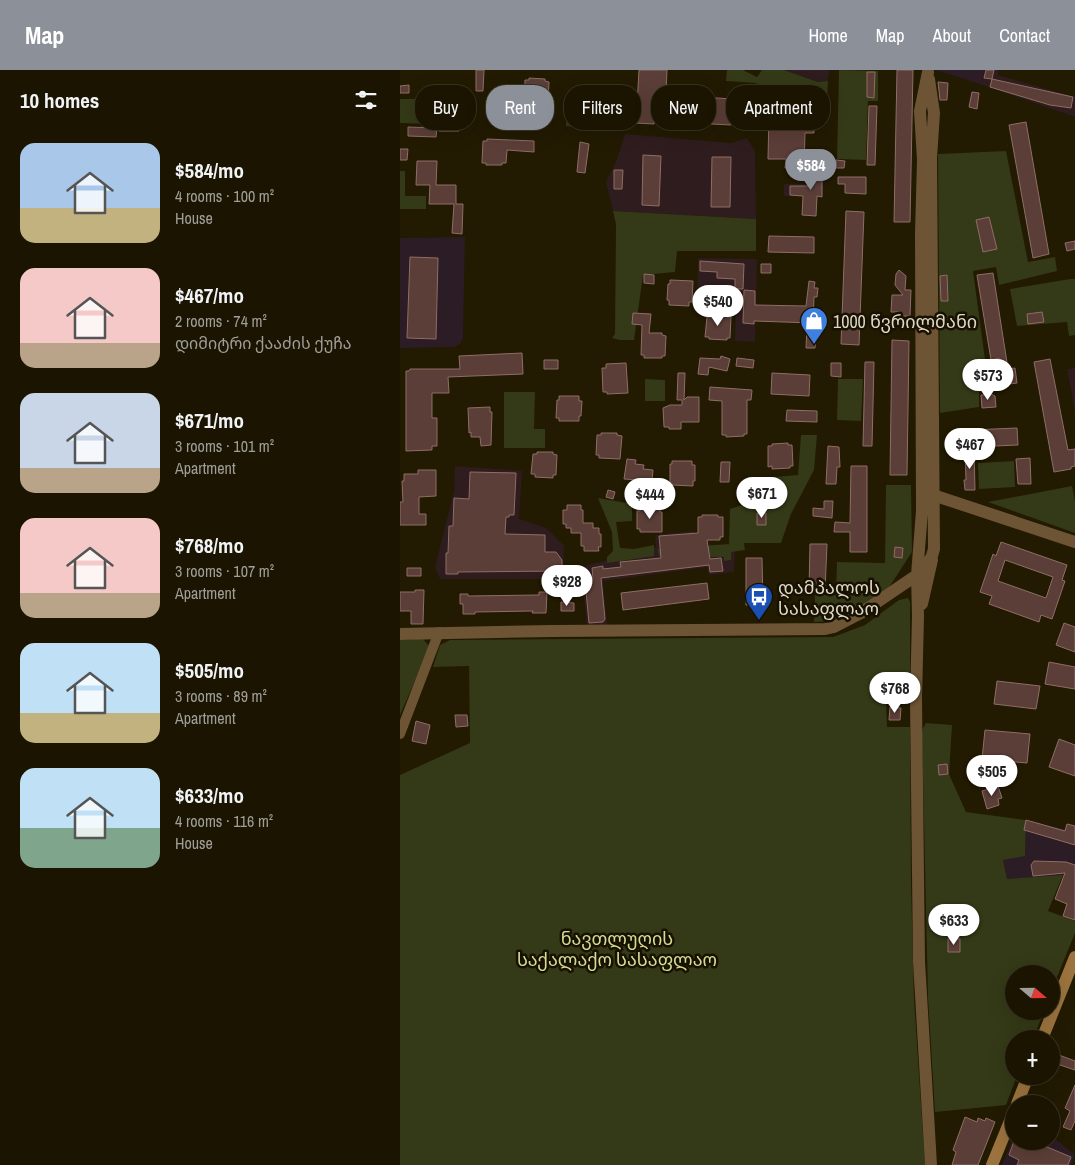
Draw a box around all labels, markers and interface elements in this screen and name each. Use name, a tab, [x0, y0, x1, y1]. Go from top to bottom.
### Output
text: Map	[25, 19, 64, 51]
text: Home	[808, 23, 848, 48]
text: Map	[876, 23, 905, 48]
text: About	[933, 23, 971, 48]
text: Contact	[999, 23, 1050, 48]
chip: Buy	[415, 85, 476, 130]
chip: Rent	[486, 85, 554, 130]
chip: Filters	[564, 85, 641, 130]
chip: New	[651, 85, 716, 130]
chip: Apartment	[726, 85, 830, 130]
text: 10 homes	[20, 86, 99, 115]
icon: filters	[352, 86, 380, 114]
pin: $584	[781, 148, 841, 191]
text: $584	[796, 154, 826, 176]
text: $584/mo	[175, 156, 244, 185]
icon: home	[60, 163, 120, 223]
text: 4 rooms · 100 m²	[175, 185, 274, 207]
text: House	[175, 207, 213, 229]
text: $467/mo	[175, 281, 244, 310]
pin: $540	[688, 284, 748, 327]
icon: home	[60, 288, 120, 348]
text: $540	[703, 290, 733, 312]
shop icon: 1000 წვრილმანი	[799, 306, 829, 345]
place label: 1000 წვრილმანი	[833, 309, 977, 334]
text: 2 rooms · 74 m²	[175, 310, 267, 332]
text: დიმიტრი ქააძის ქუჩა	[175, 332, 352, 354]
pin: $573	[958, 358, 1018, 401]
text: $573	[973, 364, 1003, 386]
text: $671/mo	[175, 406, 244, 435]
icon: home	[60, 413, 120, 473]
pin: $467	[940, 428, 1000, 470]
text: $467	[955, 433, 985, 455]
text: 3 rooms · 101 m²	[175, 435, 274, 457]
text: Apartment	[175, 457, 236, 479]
pin: $671	[732, 476, 792, 519]
pin: $444	[620, 478, 680, 520]
text: $671	[747, 482, 777, 504]
text: $444	[635, 483, 665, 505]
text: $768/mo	[175, 531, 244, 560]
icon: home	[60, 538, 120, 598]
text: 3 rooms · 107 m²	[175, 560, 274, 582]
pin: $928	[537, 564, 597, 607]
text: $928	[552, 570, 582, 592]
place label: დამპალოს სასაფლაო	[778, 575, 880, 621]
text: Apartment	[175, 582, 236, 604]
bus stop icon: დამპალოს სასაფლაო	[744, 582, 774, 621]
text: $505/mo	[175, 656, 244, 685]
icon: home	[60, 663, 120, 723]
pin: $768	[865, 672, 925, 714]
text: $768	[880, 677, 910, 699]
text: 3 rooms · 89 m²	[175, 685, 267, 707]
text: Apartment	[175, 707, 236, 729]
pin: $505	[962, 754, 1022, 797]
text: $505	[977, 760, 1007, 782]
text: $633/mo	[175, 781, 244, 810]
icon: home	[60, 788, 120, 848]
text: 4 rooms · 116 m²	[175, 810, 273, 832]
text: House	[175, 832, 213, 854]
pin: $633	[924, 904, 984, 946]
text: $633	[939, 909, 969, 931]
park label: ნავთლუღის საქალაქო სასაფლაო	[517, 926, 717, 972]
north arrow	[1005, 965, 1060, 1020]
map controls	[1005, 965, 1060, 1150]
button: +	[1005, 1030, 1060, 1085]
button: −	[1005, 1095, 1060, 1150]

